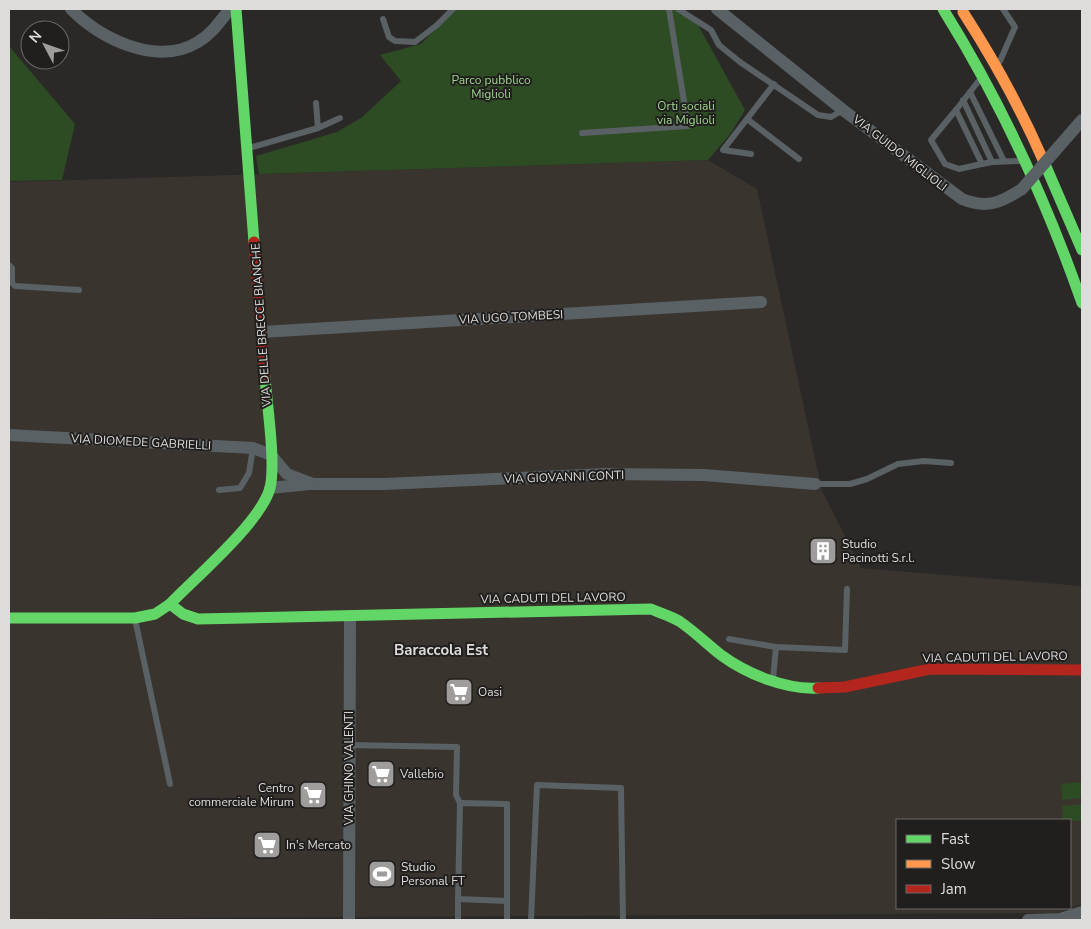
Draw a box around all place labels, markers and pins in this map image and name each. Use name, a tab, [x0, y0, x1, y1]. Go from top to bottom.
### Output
building icon: Studio Pacinotti S.r.l.	[808, 536, 838, 566]
place label: Studio Pacinotti S.r.l.	[842, 536, 915, 566]
supermarket icon: Oasi	[444, 677, 474, 707]
place label: Oasi	[478, 684, 502, 700]
supermarket icon: Vallebio	[366, 759, 396, 789]
place label: Vallebio	[399, 766, 444, 782]
place label: Centro commerciale Mirum	[189, 780, 294, 810]
supermarket icon: Centro commerciale Mirum	[298, 780, 328, 810]
supermarket icon: In's Mercato	[252, 830, 282, 860]
place label: In's Mercato	[286, 837, 351, 853]
sports icon: Studio Personal FT	[367, 859, 397, 889]
place label: Studio Personal FT	[401, 859, 466, 889]

